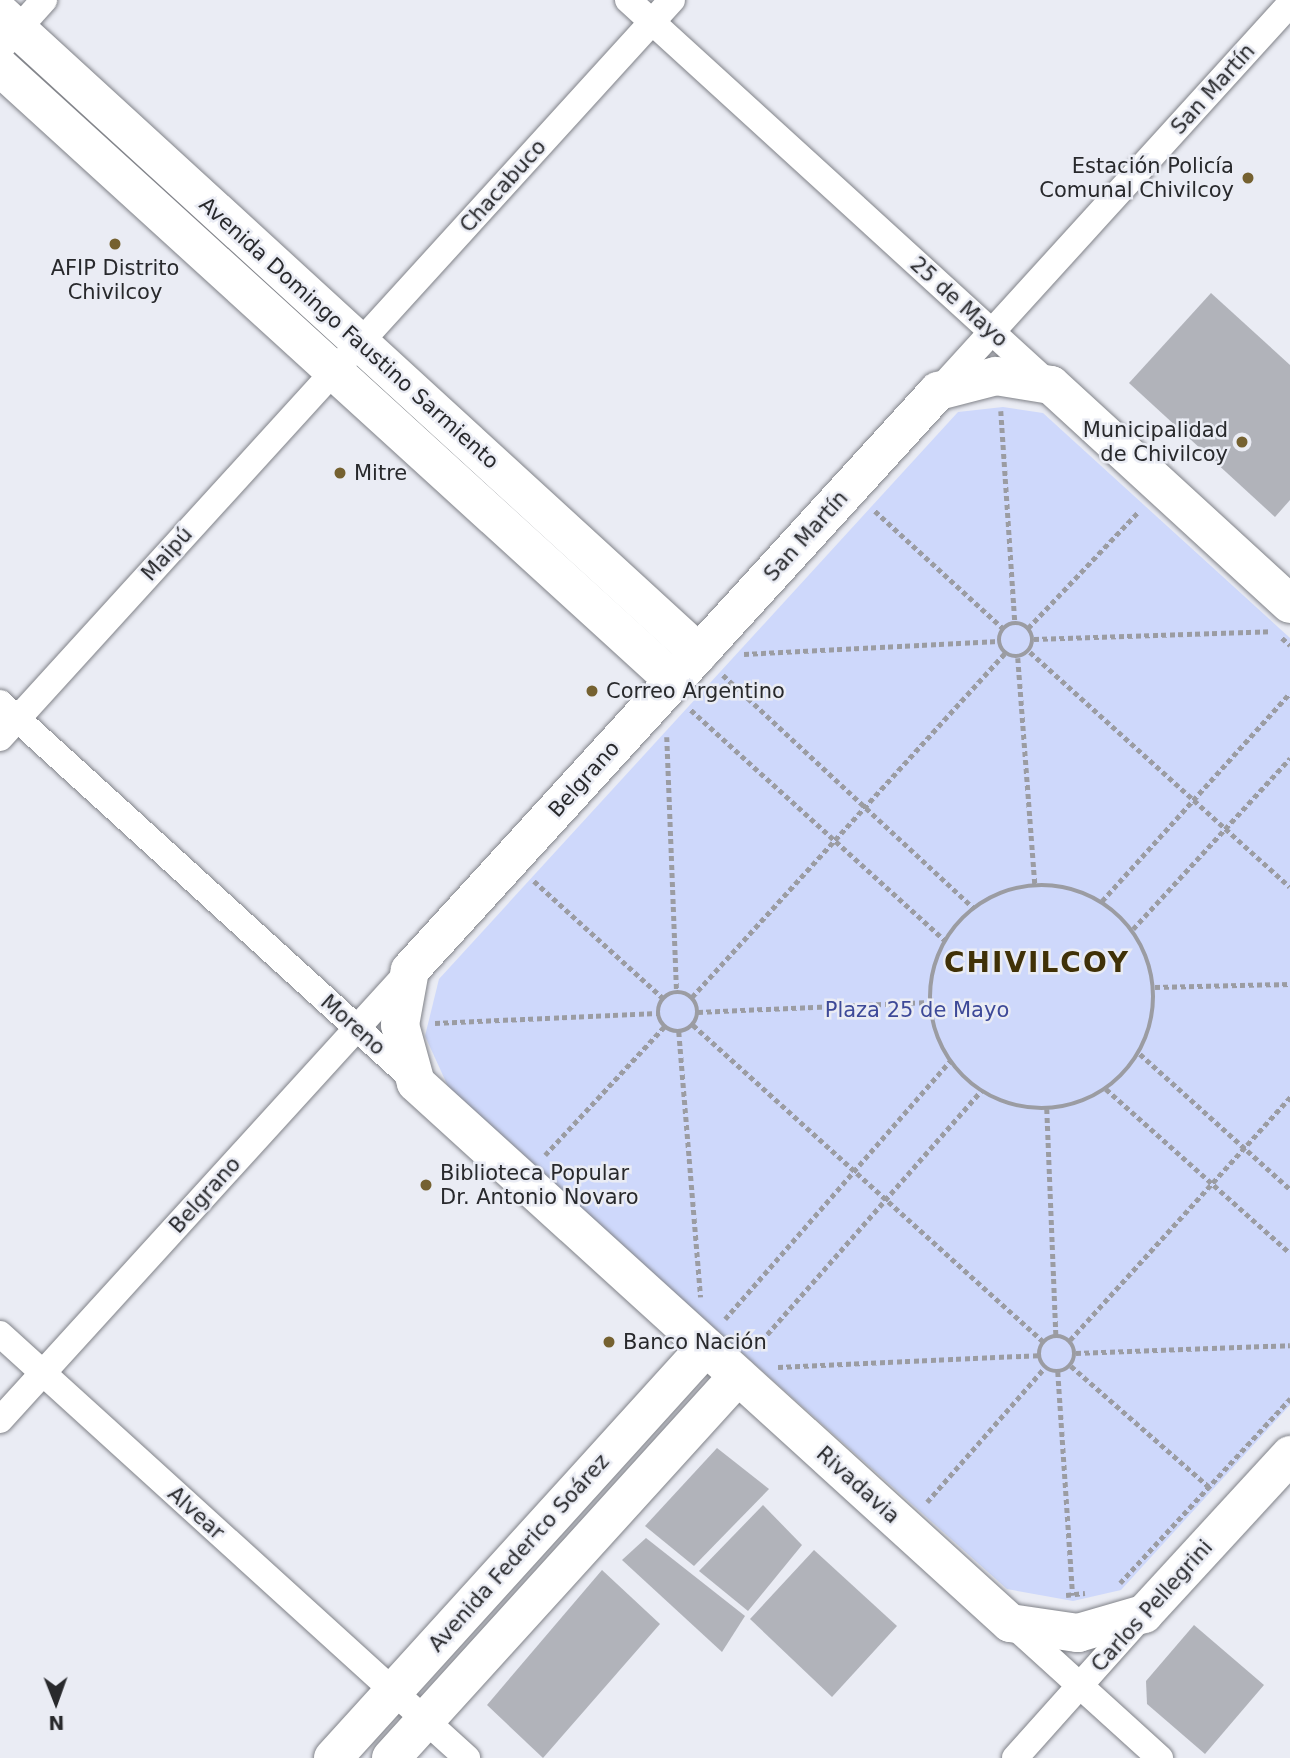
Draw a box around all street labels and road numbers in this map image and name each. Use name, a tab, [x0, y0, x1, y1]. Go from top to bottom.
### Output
street label: San Martín	[1166, 39, 1260, 139]
street label: Chacabuco	[455, 134, 551, 238]
street label: Avenida Domingo Faustino Sarmiento	[194, 192, 504, 474]
street label: 25 de Mayo	[905, 252, 1013, 352]
street label: San Martín	[759, 486, 853, 586]
street label: Maipú	[136, 522, 198, 586]
street label: Belgrano	[543, 736, 625, 822]
street label: Moreno	[316, 989, 390, 1061]
street label: Belgrano	[164, 1152, 246, 1238]
street label: Rivadavia	[811, 1441, 905, 1529]
street label: Avenida Federico Soárez	[424, 1449, 614, 1657]
street label: Alvear	[163, 1481, 229, 1545]
street label: Carlos Pellegrini	[1086, 1535, 1218, 1677]

